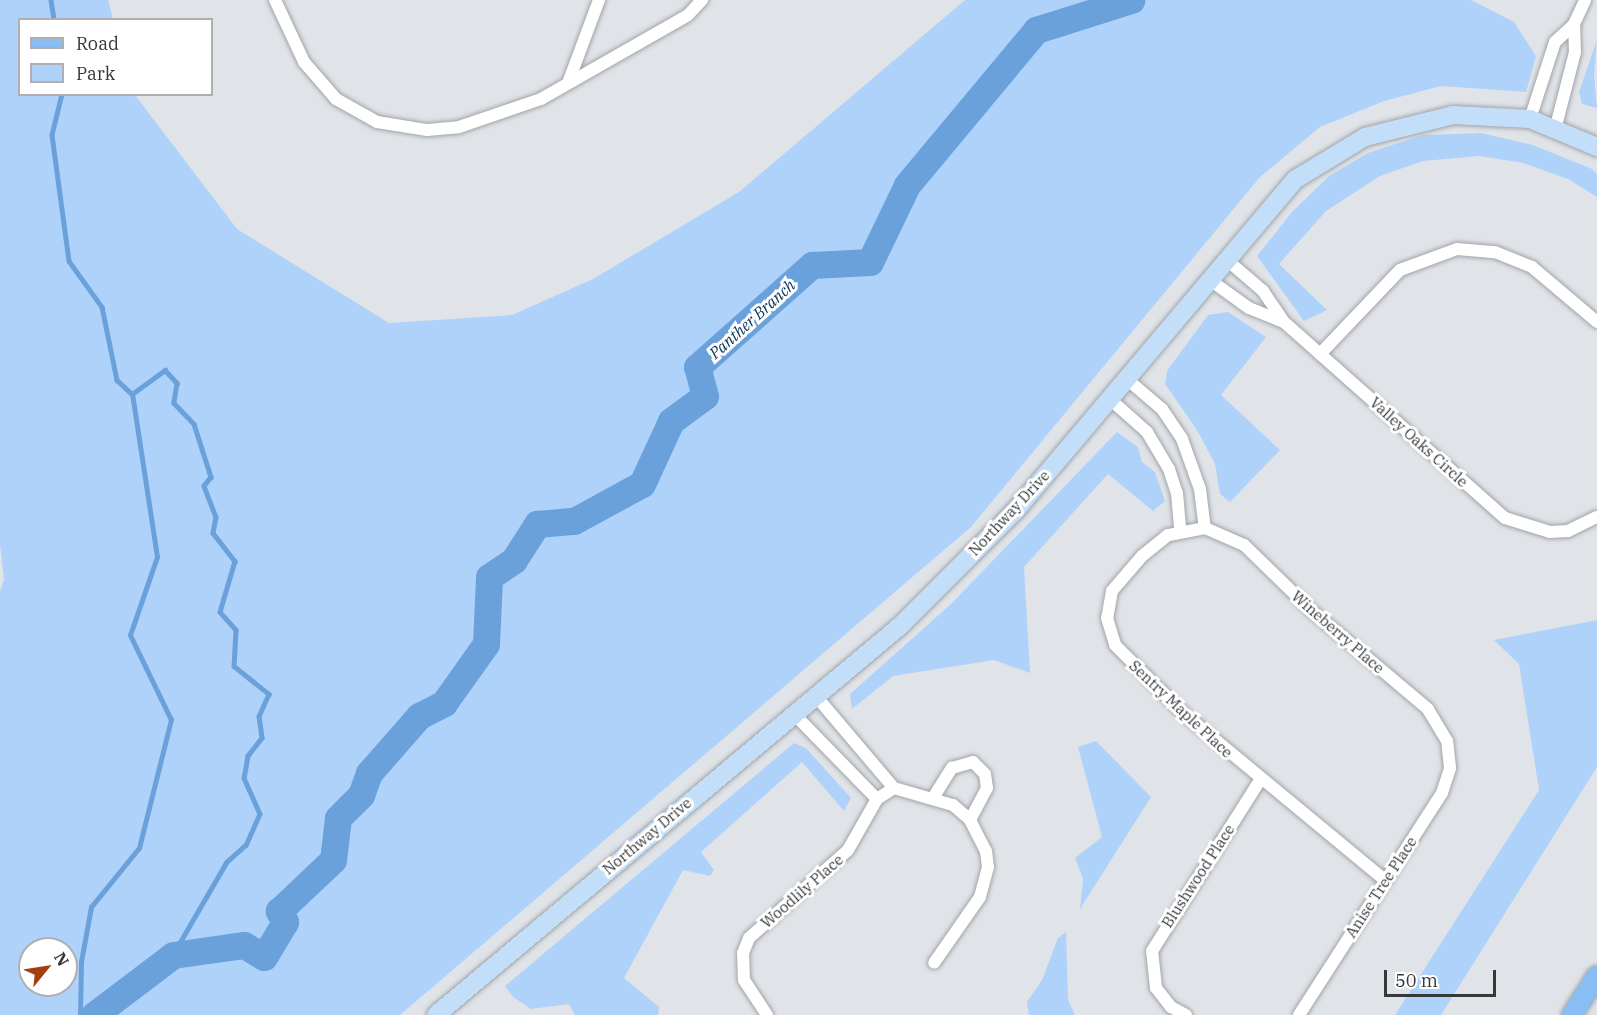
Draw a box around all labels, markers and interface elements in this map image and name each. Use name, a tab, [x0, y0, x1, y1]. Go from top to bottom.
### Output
legend	[18, 18, 213, 96]
text: Road	[76, 32, 119, 55]
text: Park	[76, 62, 115, 85]
water label: Panther Branch	[705, 275, 799, 363]
street label: Valley Oaks Circle	[1366, 393, 1472, 491]
street label: Northway Drive	[965, 467, 1053, 559]
street label: Wineberry Place	[1288, 587, 1388, 677]
street label: Sentry Maple Place	[1126, 657, 1236, 761]
street label: Northway Drive	[599, 794, 695, 878]
street label: Blushwood Place	[1158, 821, 1238, 931]
street label: Anise Tree Place	[1342, 833, 1420, 941]
street label: Woodlily Place	[757, 850, 847, 932]
north arrow	[18, 937, 78, 997]
text: N	[50, 949, 74, 969]
scale bar	[1387, 958, 1500, 996]
text: 50 m	[1395, 969, 1438, 992]

